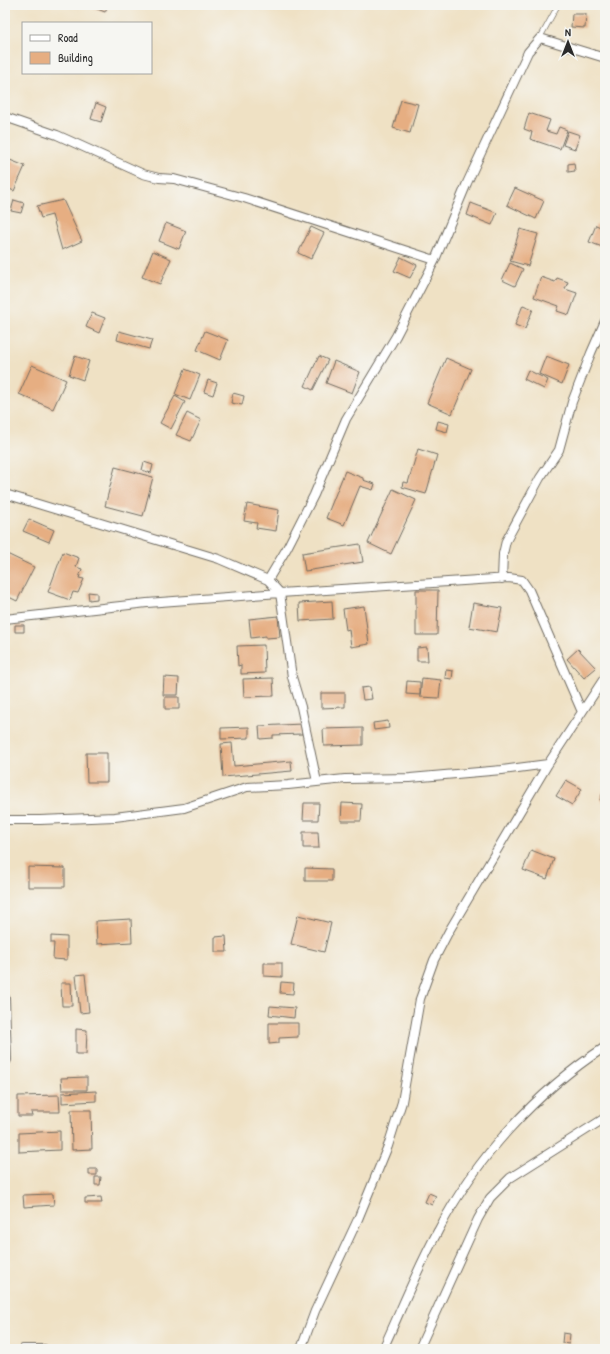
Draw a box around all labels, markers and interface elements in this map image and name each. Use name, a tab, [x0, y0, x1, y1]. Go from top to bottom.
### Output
legend	[22, 22, 152, 74]
north arrow	[548, 22, 588, 62]
text: N	[565, 25, 571, 39]
text: Road	[58, 29, 78, 46]
text: Building	[58, 49, 93, 66]

